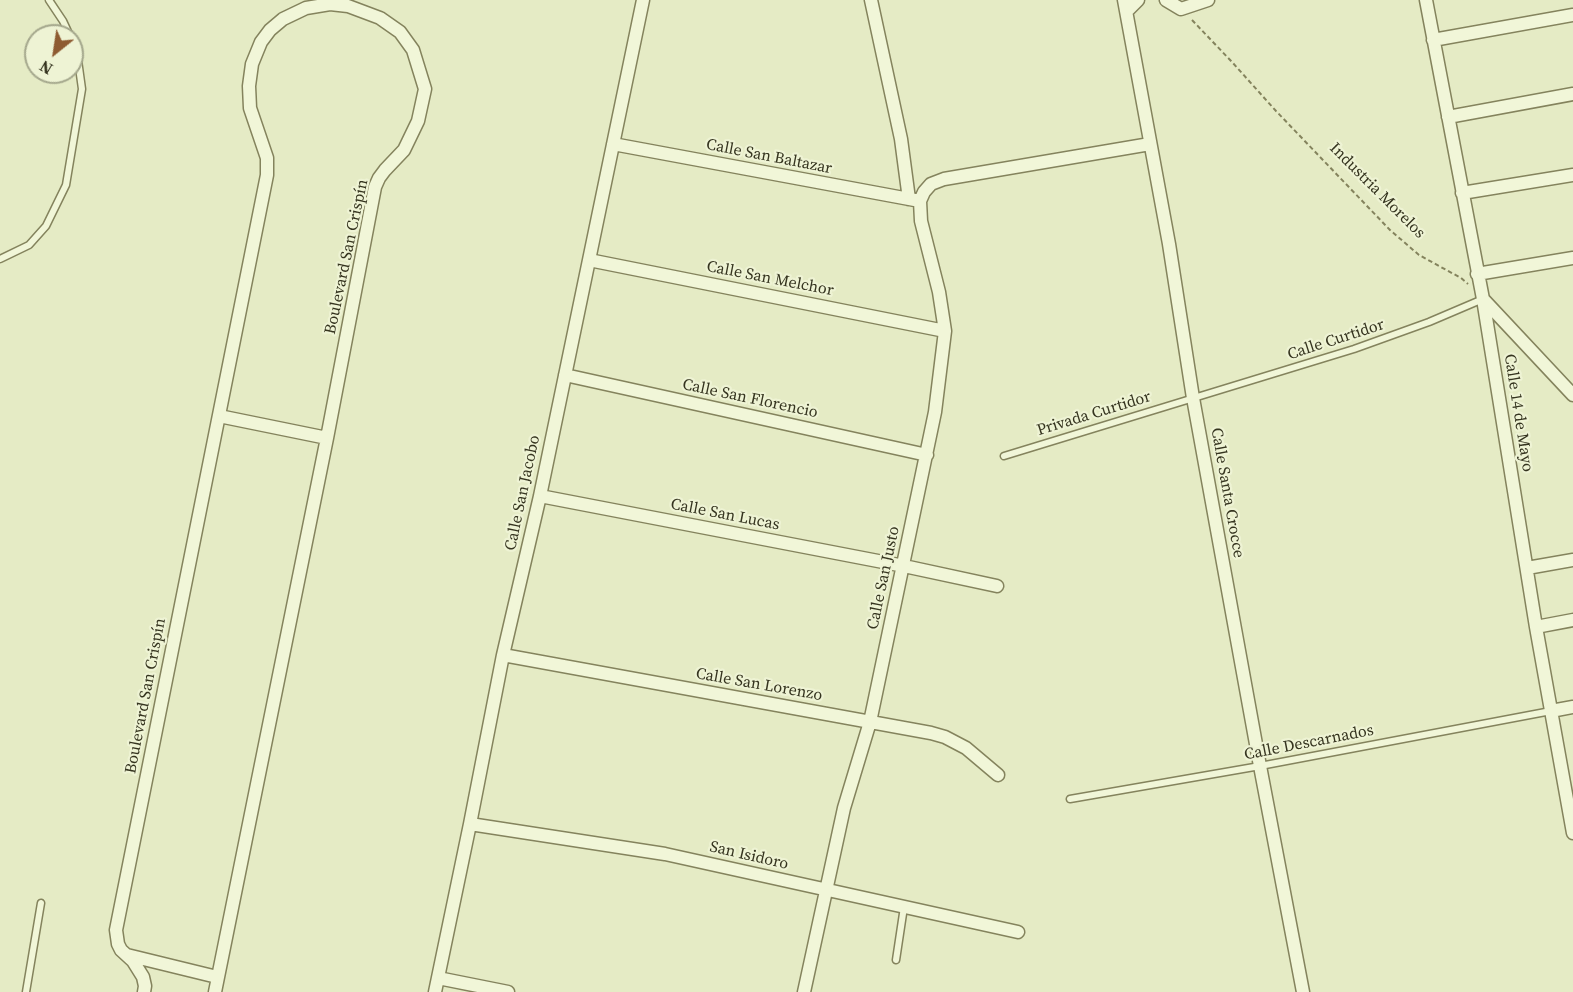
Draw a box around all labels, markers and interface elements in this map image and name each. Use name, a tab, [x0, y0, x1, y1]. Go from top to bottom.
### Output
north arrow	[24, 24, 84, 84]
text: N	[35, 55, 57, 80]
street label: Calle San Baltazar	[704, 135, 834, 179]
street label: Industria Morelos	[1325, 139, 1429, 243]
street label: Boulevard San Crispín	[321, 178, 373, 336]
street label: Calle San Melchor	[705, 257, 835, 301]
street label: Calle Curtidor	[1285, 315, 1387, 365]
street label: Calle 14 de Mayo	[1499, 353, 1537, 473]
street label: Calle San Florencio	[681, 375, 819, 423]
street label: Privada Curtidor	[1035, 388, 1153, 440]
street label: Calle Santa Crocce	[1206, 426, 1248, 560]
street label: Calle San Jacobo	[501, 434, 545, 552]
street label: Calle San Lucas	[669, 495, 781, 535]
street label: Calle San Justo	[864, 525, 904, 631]
street label: Boulevard San Crispín	[122, 617, 170, 775]
street label: Calle San Lorenzo	[694, 664, 824, 706]
street label: Calle Descarnados	[1243, 721, 1375, 765]
street label: San Isidoro	[708, 838, 790, 874]

